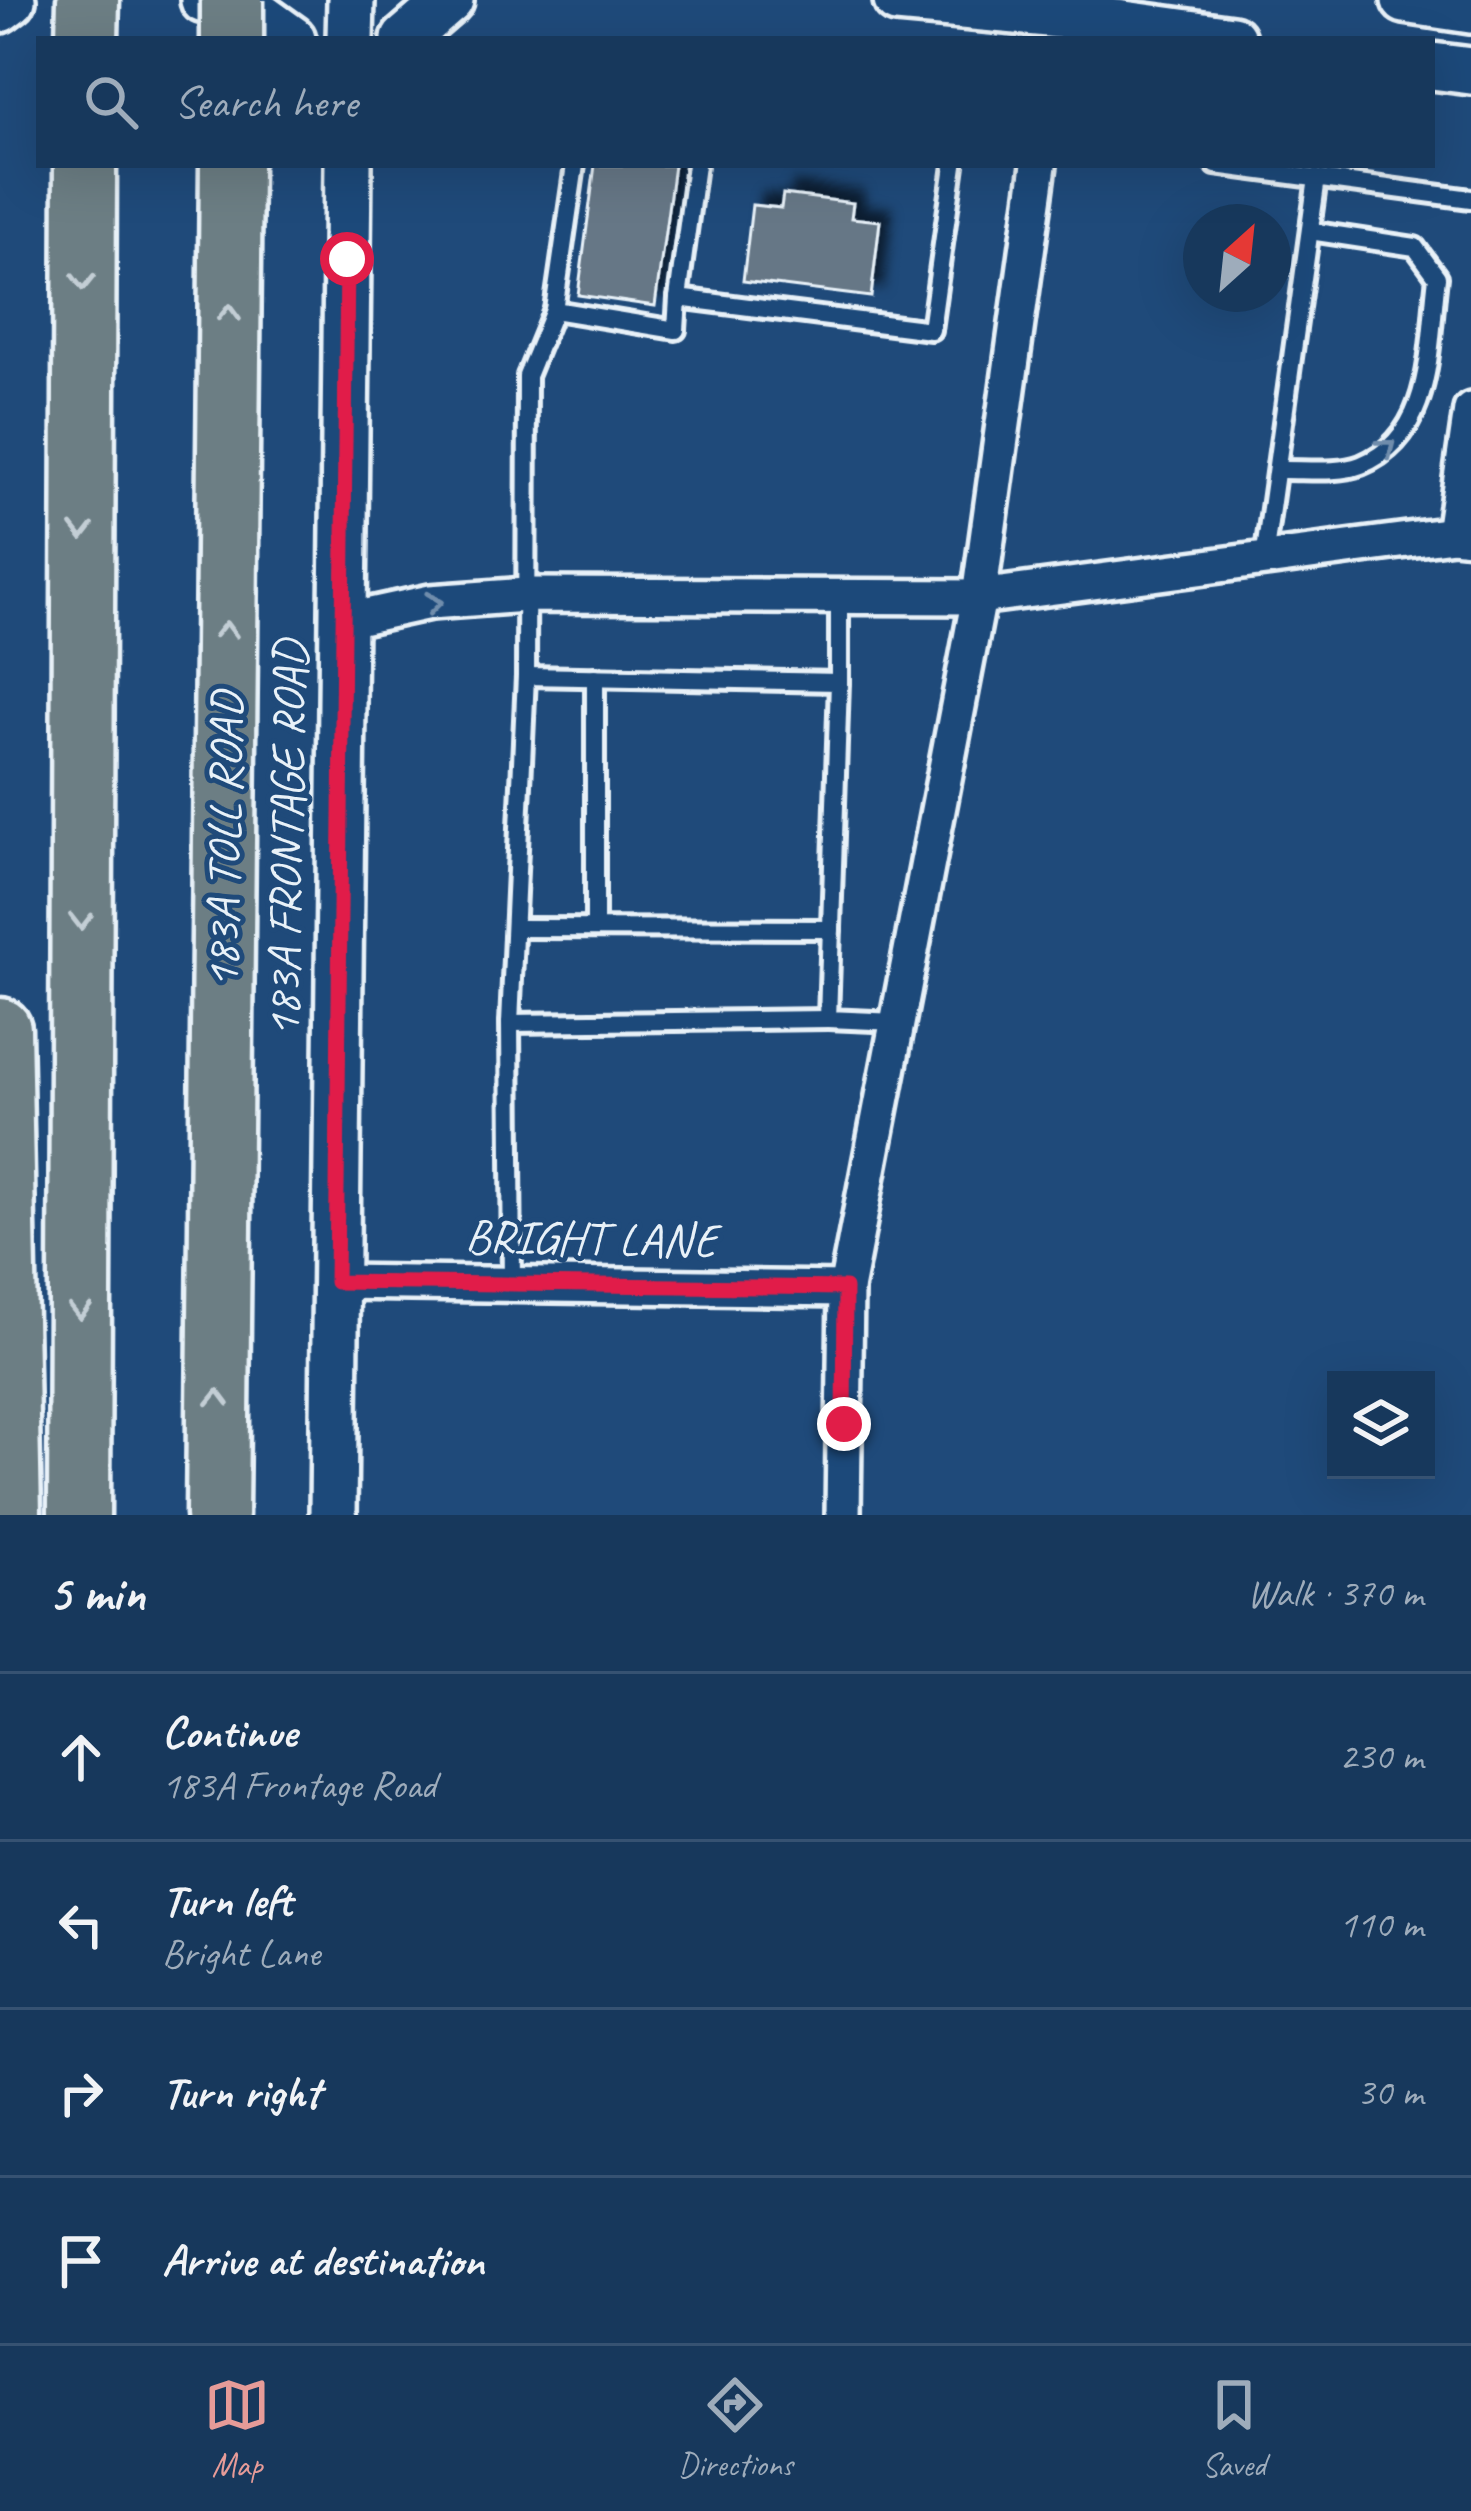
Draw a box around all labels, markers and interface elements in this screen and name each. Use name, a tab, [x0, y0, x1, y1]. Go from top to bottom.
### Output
search box	[36, 36, 1435, 168]
icon: search	[78, 69, 144, 135]
text: Search here	[174, 74, 357, 131]
north arrow	[1183, 204, 1291, 312]
route start	[320, 232, 374, 286]
one-way arrow	[70, 273, 96, 292]
one-way arrow	[216, 303, 242, 321]
one-way arrow	[1373, 440, 1395, 461]
one-way arrow	[69, 523, 95, 541]
one-way arrow	[424, 591, 444, 617]
one-way arrow	[212, 620, 238, 639]
street label: 183A FRONTAGE ROAD	[253, 636, 320, 1038]
street label: 183A TOLL ROAD	[191, 688, 257, 989]
one-way arrow	[68, 912, 94, 931]
street label: BRIGHT LANE	[464, 1206, 723, 1270]
one-way arrow	[67, 1302, 93, 1321]
map controls	[1327, 1371, 1435, 1479]
button: layers	[1327, 1371, 1435, 1479]
one-way arrow	[205, 1388, 231, 1406]
route end	[817, 1397, 871, 1451]
text: 5 min	[48, 1561, 145, 1625]
text: Walk · 370 m	[1247, 1569, 1423, 1618]
text: Continue	[162, 1704, 296, 1761]
icon: ahead	[48, 1724, 114, 1790]
text: 230 m	[1339, 1732, 1423, 1781]
text: 183A Frontage Road	[162, 1761, 436, 1810]
text: Turn left	[162, 1872, 292, 1929]
icon: left	[48, 1892, 114, 1958]
text: 110 m	[1339, 1900, 1423, 1949]
text: Bright Lane	[162, 1929, 320, 1978]
icon: right	[48, 2060, 114, 2126]
text: Turn right	[162, 2064, 320, 2121]
text: 30 m	[1357, 2068, 1423, 2117]
icon: arrive	[48, 2228, 114, 2294]
text: Arrive at destination	[162, 2232, 484, 2289]
tab: Map	[204, 2372, 270, 2486]
tab: Directions	[678, 2372, 793, 2486]
tab: Saved	[1201, 2372, 1267, 2486]

